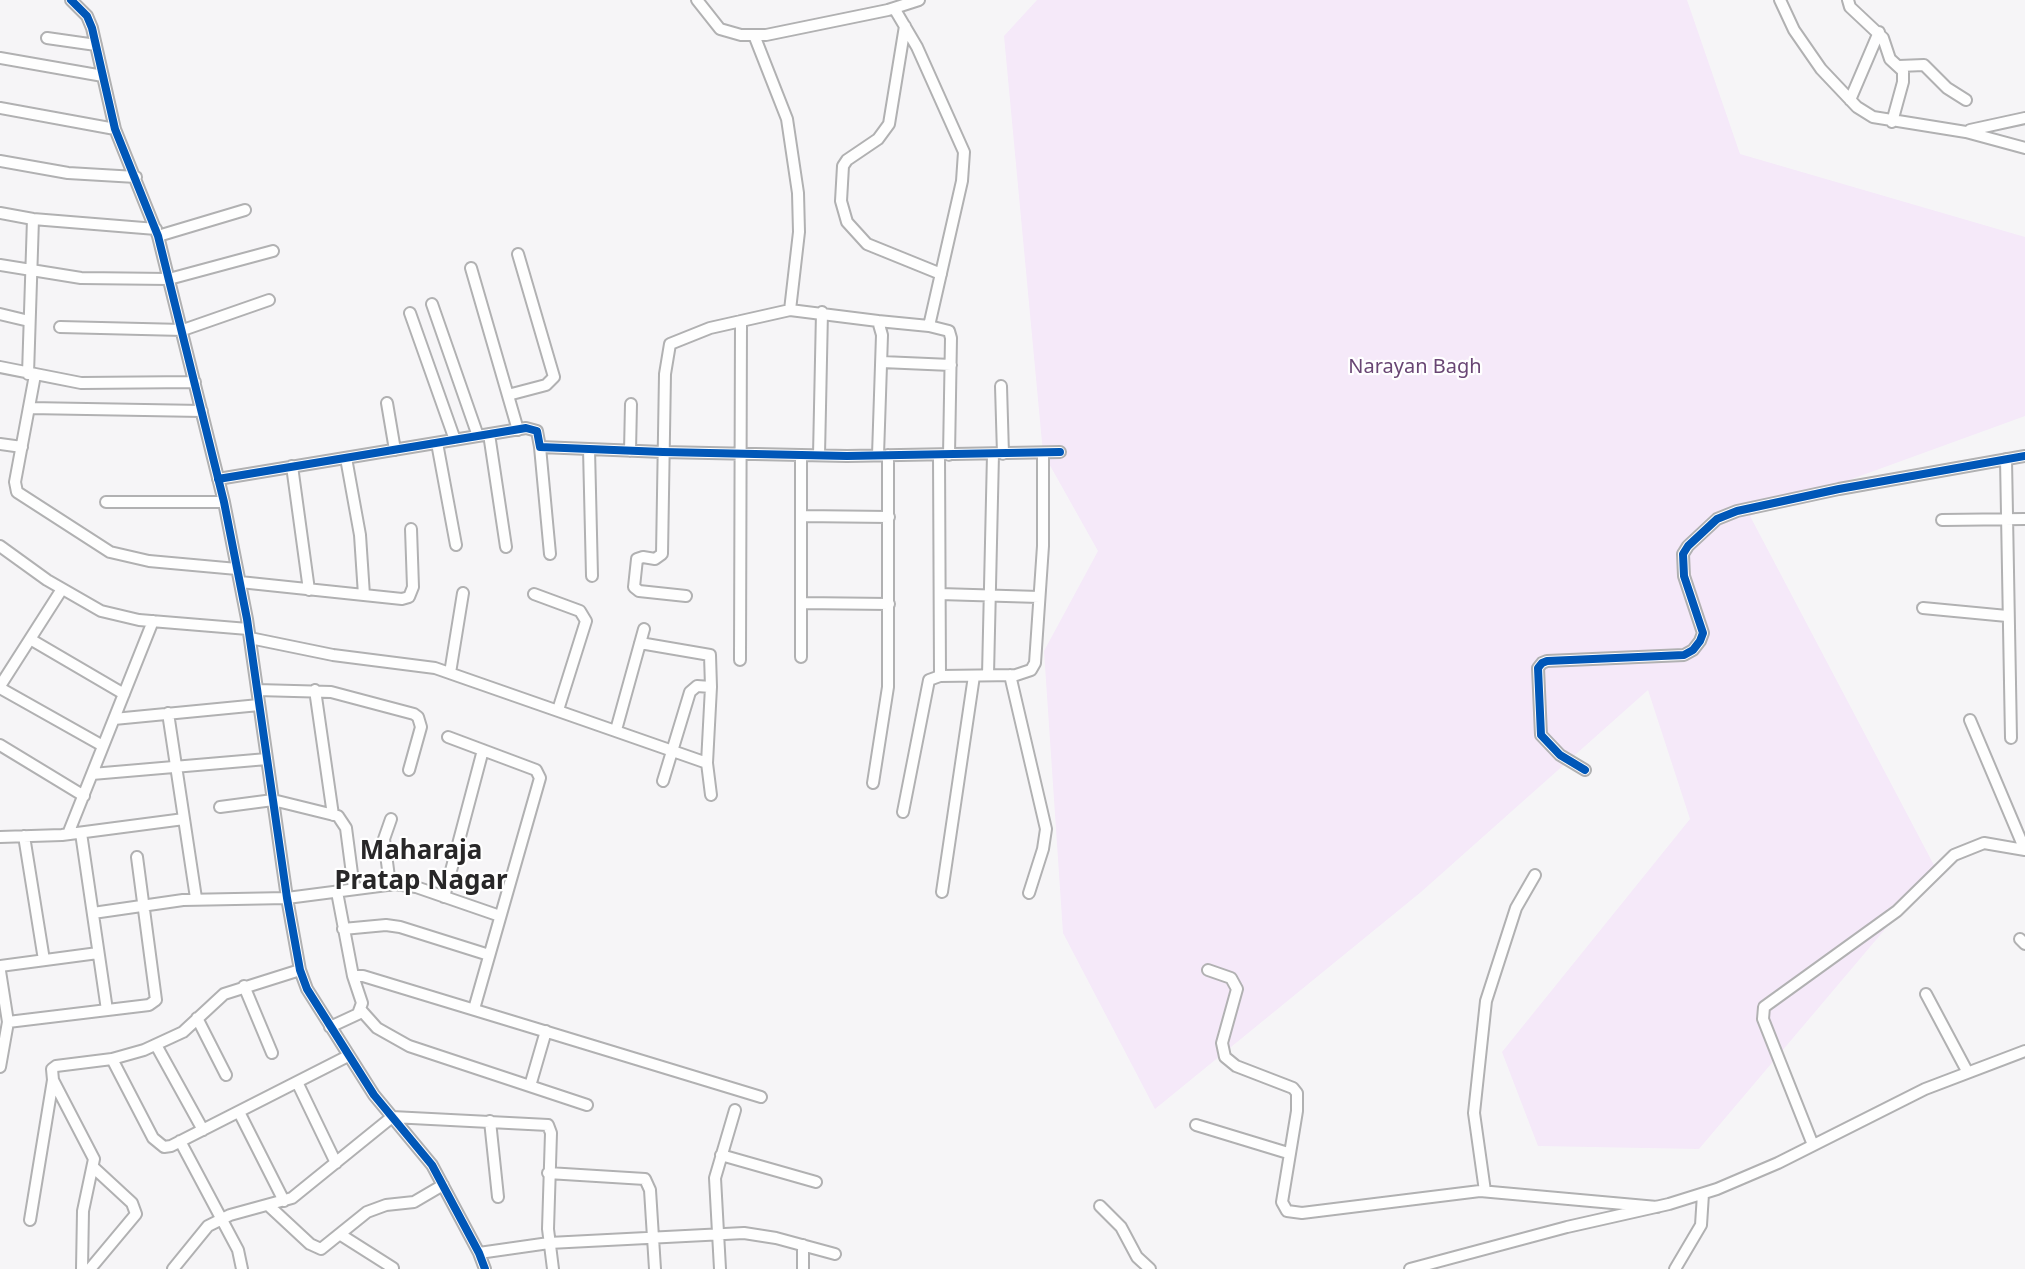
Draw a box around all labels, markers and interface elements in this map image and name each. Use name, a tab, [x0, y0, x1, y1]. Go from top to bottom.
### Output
park label: Narayan Bagh	[1348, 355, 1482, 379]
district label: Maharaja Pratap Nagar	[334, 836, 508, 898]

